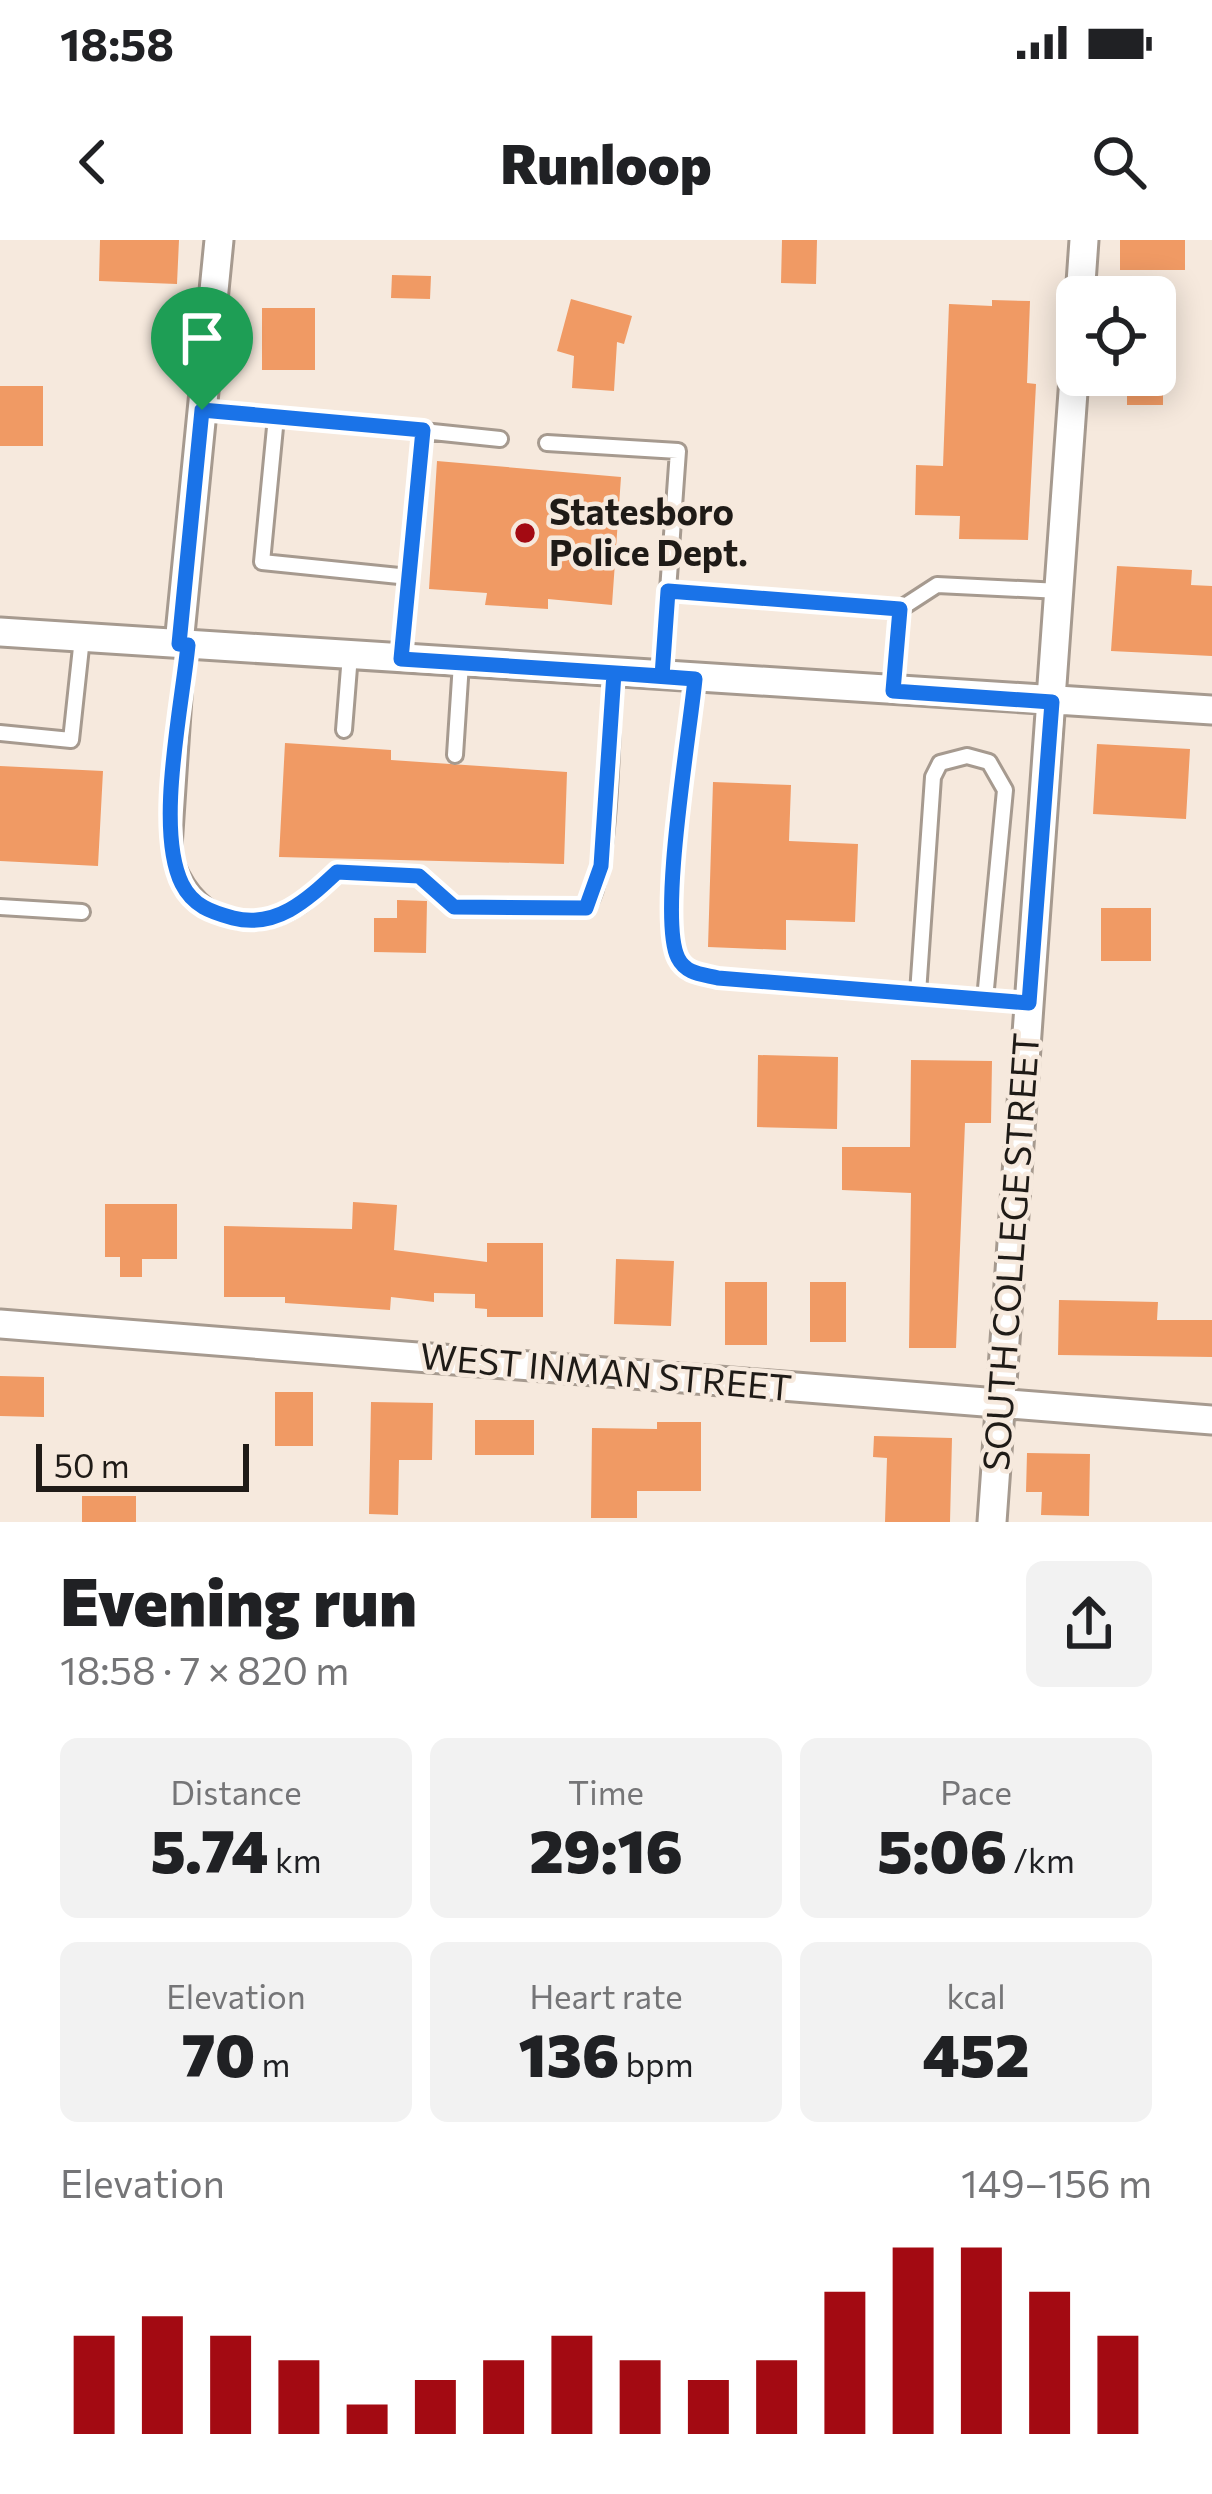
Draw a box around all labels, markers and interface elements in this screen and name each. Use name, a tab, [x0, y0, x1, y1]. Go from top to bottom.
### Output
text: 18:58	[60, 15, 174, 70]
icon: back	[60, 129, 126, 195]
text: Runloop	[500, 129, 712, 195]
icon: search	[1086, 129, 1152, 195]
map controls	[1056, 276, 1176, 396]
button: locate	[1056, 276, 1176, 396]
pin	[151, 287, 253, 410]
icon: arrive	[169, 305, 235, 371]
place label: Statesboro Police Dept.	[549, 488, 748, 573]
marker: Statesboro Police Dept.	[512, 520, 538, 546]
street label: SOUTH COLLEGE STREET	[972, 1031, 1046, 1472]
street label: WEST INMAN STREET	[418, 1332, 794, 1408]
scale bar	[36, 1438, 249, 1491]
text: 50 m	[54, 1444, 130, 1485]
text: Evening run	[60, 1559, 417, 1640]
button: share	[1026, 1561, 1152, 1687]
text: 18:58 · 7 × 820 m	[60, 1645, 349, 1693]
text: Distance	[170, 1771, 302, 1812]
text: Time	[568, 1771, 644, 1812]
text: Pace	[940, 1771, 1012, 1812]
text: 5.74	[150, 1812, 269, 1885]
text: 29:16	[529, 1812, 683, 1885]
text: 5:06	[877, 1812, 1007, 1885]
text: km	[269, 1839, 322, 1880]
text: /km	[1007, 1839, 1075, 1880]
text: Elevation	[166, 1975, 306, 2016]
text: Heart rate	[529, 1975, 683, 2016]
text: kcal	[946, 1975, 1006, 2016]
text: 70	[182, 2016, 255, 2089]
text: 136	[519, 2016, 619, 2089]
text: 452	[922, 2016, 1030, 2089]
text: m	[255, 2043, 290, 2084]
text: bpm	[619, 2043, 693, 2084]
text: Elevation	[60, 2158, 225, 2206]
text: 149–156 m	[961, 2158, 1152, 2206]

